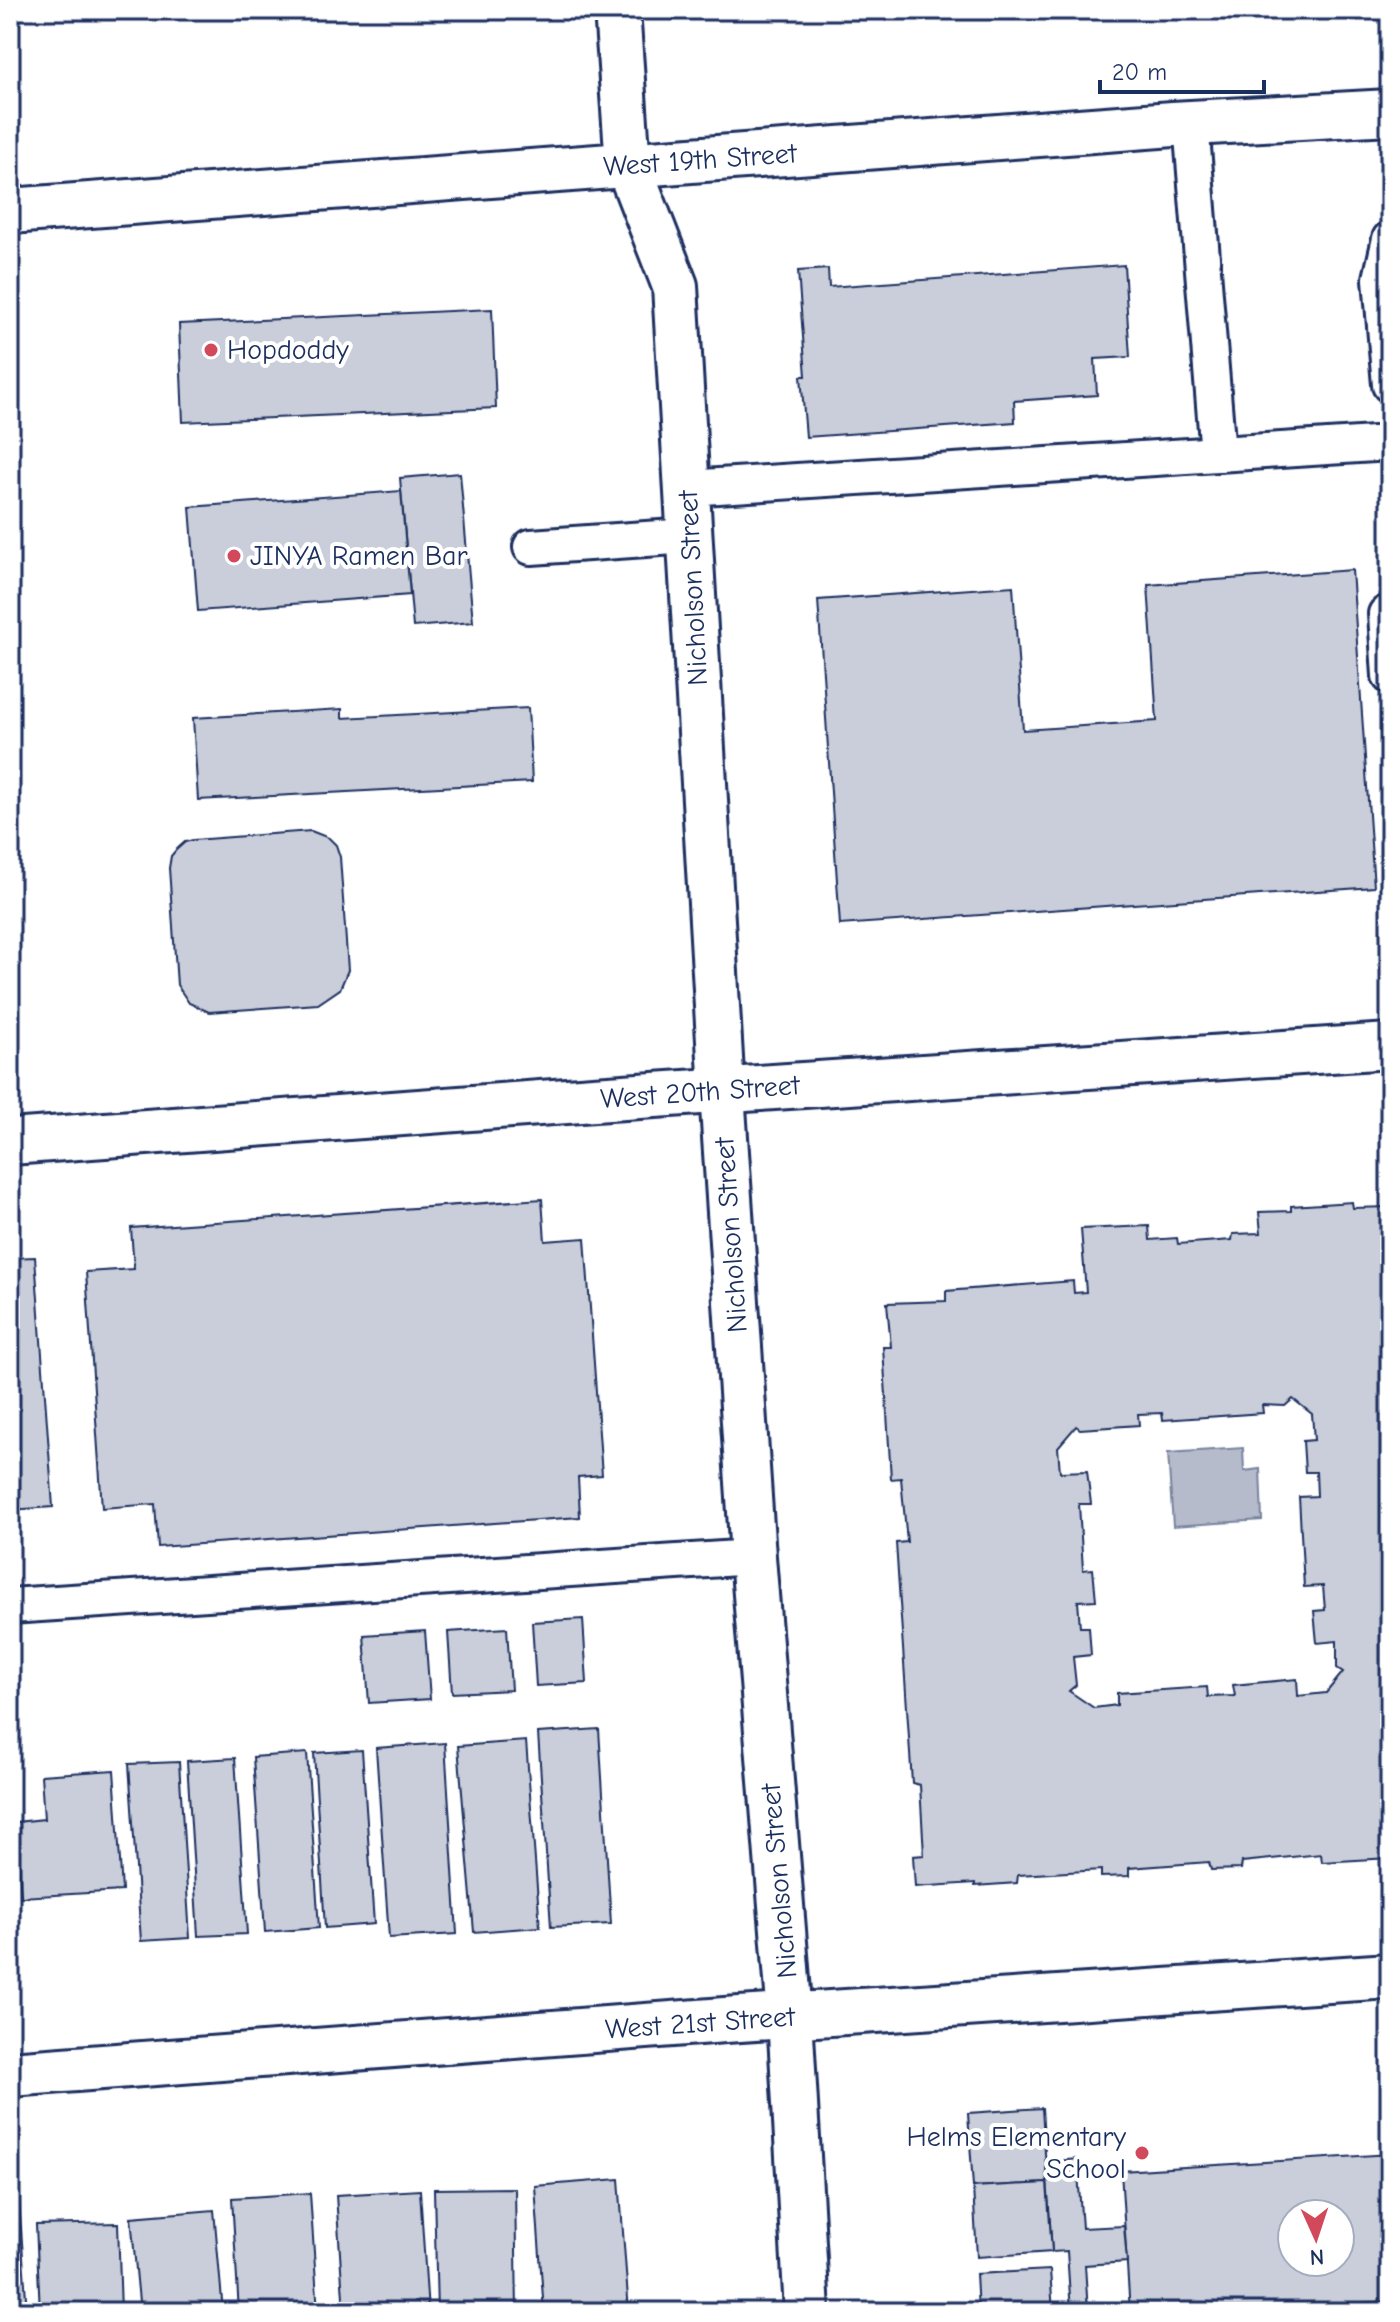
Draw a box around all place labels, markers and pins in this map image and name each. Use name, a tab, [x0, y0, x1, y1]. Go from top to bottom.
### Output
place label: Hopdoddy	[227, 334, 349, 366]
marker: Hopdoddy	[202, 341, 220, 359]
place label: JINYA Ramen Bar	[250, 540, 468, 572]
marker: JINYA Ramen Bar	[225, 547, 243, 565]
place label: Helms Elementary School	[906, 2121, 1126, 2185]
marker: Helms Elementary School	[1133, 2144, 1151, 2162]

